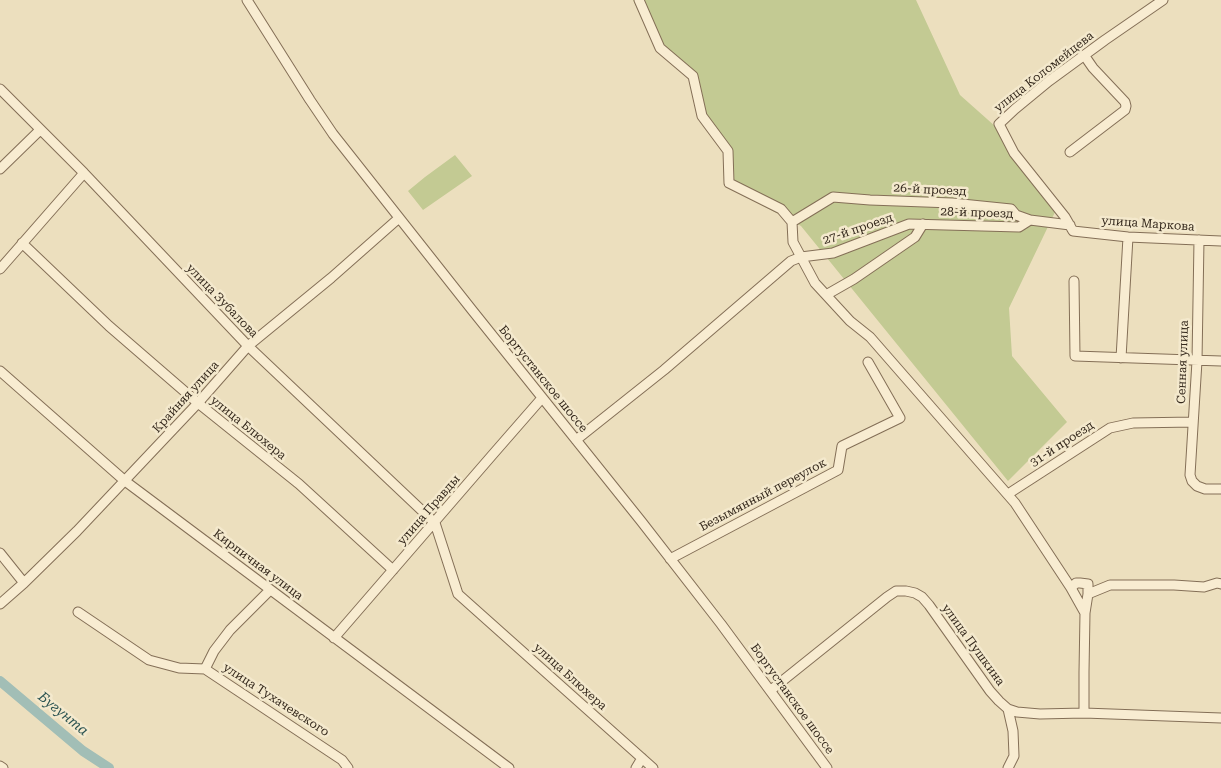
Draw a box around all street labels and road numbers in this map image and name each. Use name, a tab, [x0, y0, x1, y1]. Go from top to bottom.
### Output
street label: улица Коломейцева	[991, 29, 1097, 115]
street label: 26-й проезд	[893, 181, 967, 199]
street label: 28-й проезд	[940, 205, 1014, 221]
street label: 27-й проезд	[821, 210, 895, 248]
street label: улица Маркова	[1101, 214, 1195, 234]
street label: улица Зубалова	[183, 261, 261, 341]
street label: Сенная улица	[1174, 320, 1192, 404]
street label: Боргустанское шоссе	[496, 323, 590, 435]
street label: Крайняя улица	[150, 358, 222, 436]
street label: улица Блюхера	[207, 393, 289, 463]
street label: 31-й проезд	[1027, 418, 1097, 470]
street label: Безымянный переулок	[697, 455, 829, 535]
street label: улица Правды	[395, 472, 463, 548]
street label: Кирпичная улица	[210, 527, 306, 603]
street label: улица Пушкина	[939, 601, 1007, 689]
street label: улица Блюхера	[531, 641, 609, 713]
street label: Боргустанское шоссе	[747, 641, 837, 757]
street label: улица Тухачевского	[220, 660, 332, 740]

